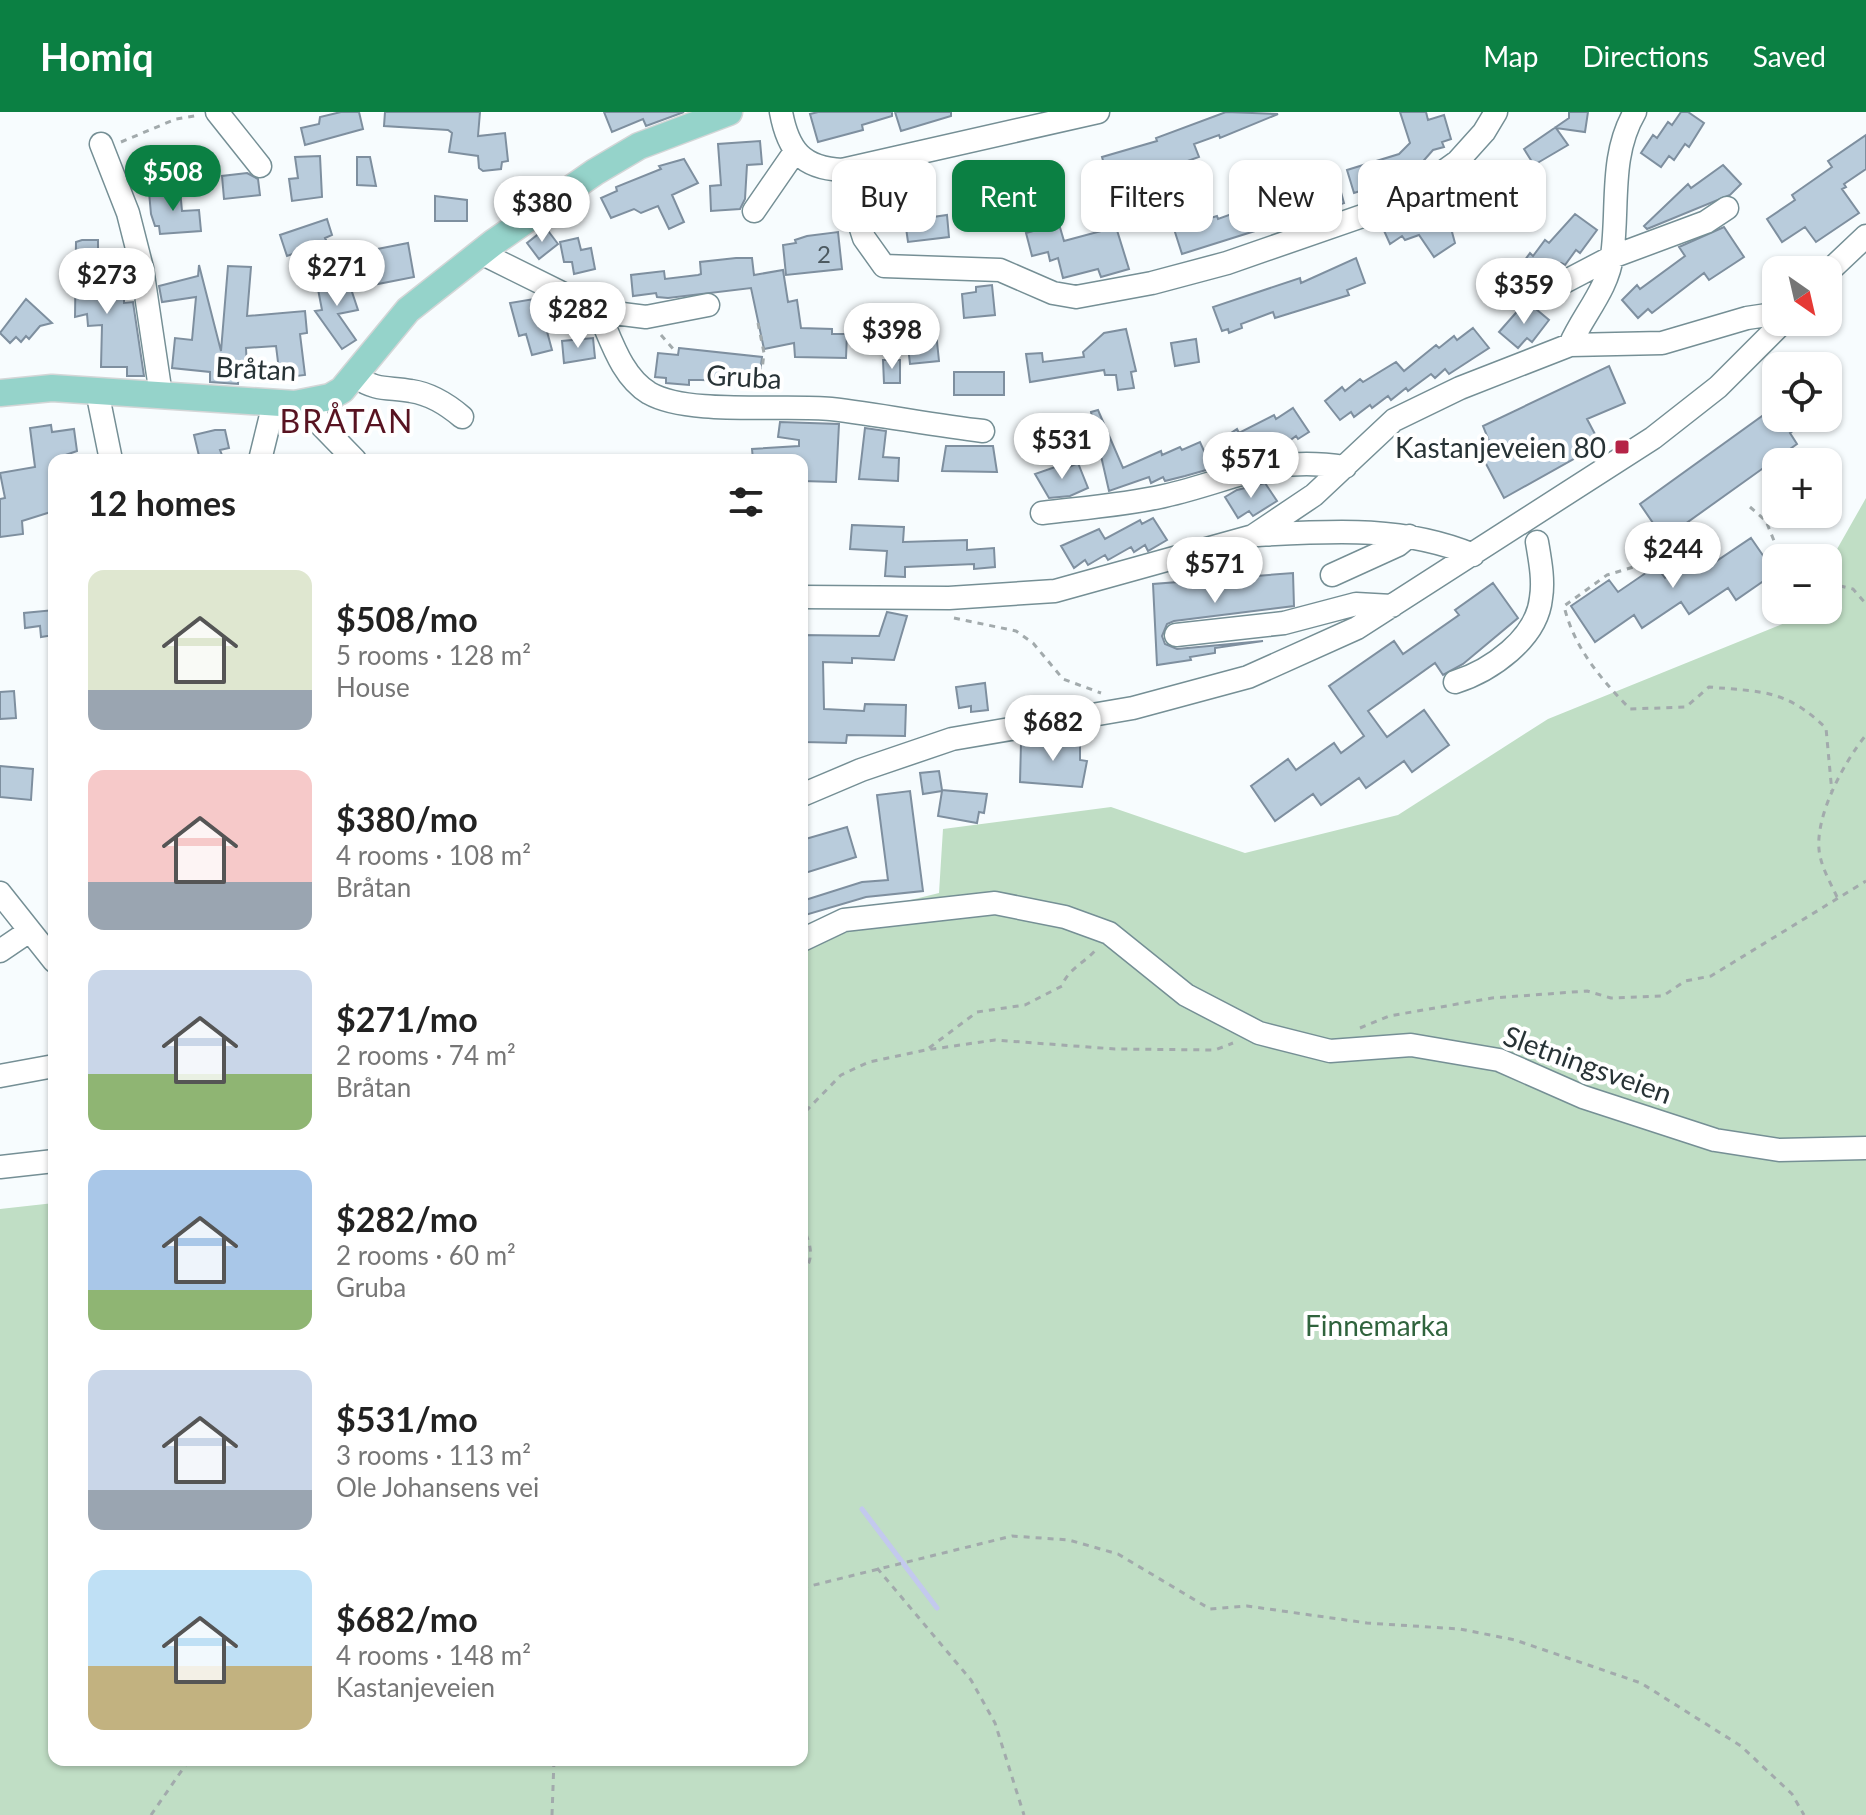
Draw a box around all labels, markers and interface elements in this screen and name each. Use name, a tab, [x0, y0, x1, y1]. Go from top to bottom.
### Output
text: Homiq	[40, 33, 154, 79]
text: Map	[1483, 39, 1538, 73]
text: Directions	[1582, 39, 1709, 73]
text: Saved	[1753, 39, 1826, 73]
pin: $508	[126, 145, 220, 213]
text: $508	[143, 155, 203, 187]
chip: Buy	[832, 160, 936, 232]
chip: Rent	[952, 160, 1065, 232]
chip: Filters	[1081, 160, 1213, 232]
chip: New	[1229, 160, 1342, 232]
chip: Apartment	[1358, 160, 1546, 232]
pin: $380	[495, 176, 589, 244]
text: $380	[512, 186, 572, 218]
house number: 2	[817, 239, 831, 268]
pin: $271	[290, 240, 384, 308]
pin: $273	[60, 248, 154, 316]
text: $271	[307, 250, 367, 282]
north arrow	[1762, 256, 1842, 336]
map controls	[1762, 256, 1842, 624]
text: $273	[77, 258, 137, 290]
pin: $359	[1477, 258, 1571, 326]
text: $359	[1494, 268, 1554, 300]
pin: $282	[531, 282, 625, 350]
text: $282	[548, 292, 608, 324]
pin: $398	[845, 303, 939, 371]
text: $398	[862, 313, 922, 345]
street label: Bråtan	[215, 349, 297, 387]
button: locate	[1762, 352, 1842, 432]
street label: Gruba	[705, 357, 783, 395]
district label: BRÅTAN	[280, 401, 414, 440]
pin: $531	[1015, 413, 1109, 481]
text: $531	[1032, 423, 1092, 455]
place label: Kastanjeveien 80	[1395, 430, 1606, 464]
pin: $571	[1204, 432, 1298, 500]
marker: Kastanjeveien 80	[1613, 438, 1631, 456]
text: $571	[1221, 442, 1281, 474]
button: +	[1762, 448, 1842, 528]
icon: filters	[724, 480, 768, 524]
text: 12 homes	[88, 482, 236, 523]
pin: $244	[1626, 522, 1720, 590]
text: $244	[1643, 532, 1703, 564]
pin: $571	[1168, 537, 1262, 605]
button: −	[1762, 544, 1842, 624]
text: $571	[1185, 547, 1245, 579]
text: $508/mo	[336, 598, 478, 639]
icon: home	[152, 602, 248, 698]
text: 5 rooms · 128 m²	[336, 639, 531, 671]
text: House	[336, 671, 410, 703]
pin: $682	[1006, 695, 1100, 763]
text: $682	[1023, 705, 1083, 737]
text: $380/mo	[336, 798, 478, 839]
icon: home	[152, 802, 248, 898]
text: 4 rooms · 108 m²	[336, 839, 531, 871]
text: Bråtan	[336, 871, 411, 903]
text: $271/mo	[336, 998, 478, 1039]
icon: home	[152, 1002, 248, 1098]
street label: Sletningsveien	[1499, 1018, 1677, 1110]
text: 2 rooms · 74 m²	[336, 1039, 516, 1071]
text: Bråtan	[336, 1071, 411, 1103]
text: $282/mo	[336, 1198, 478, 1239]
icon: home	[152, 1202, 248, 1298]
text: 2 rooms · 60 m²	[336, 1239, 516, 1271]
text: Gruba	[336, 1271, 406, 1303]
park label: Finnemarka	[1305, 1308, 1449, 1342]
text: $531/mo	[336, 1398, 478, 1439]
icon: home	[152, 1402, 248, 1498]
text: 3 rooms · 113 m²	[336, 1439, 531, 1471]
text: Ole Johansens vei	[336, 1471, 539, 1503]
text: $682/mo	[336, 1598, 478, 1639]
icon: home	[152, 1602, 248, 1698]
text: 4 rooms · 148 m²	[336, 1639, 531, 1671]
text: Kastanjeveien	[336, 1671, 495, 1703]

